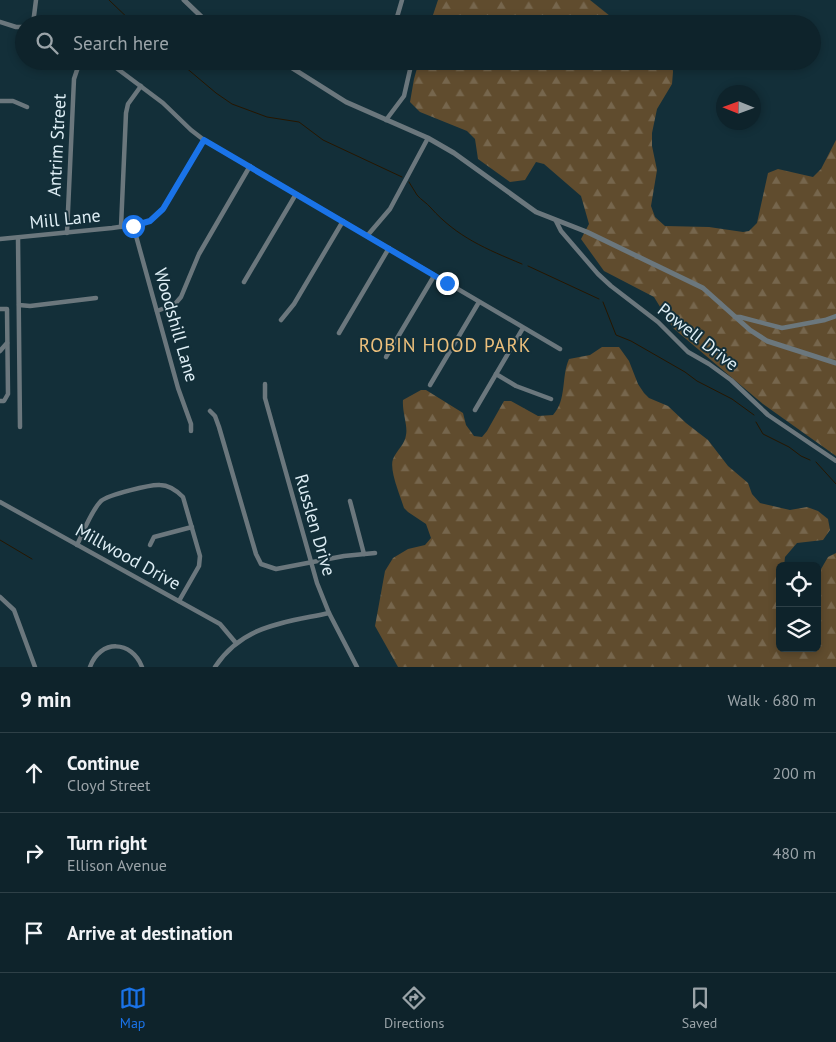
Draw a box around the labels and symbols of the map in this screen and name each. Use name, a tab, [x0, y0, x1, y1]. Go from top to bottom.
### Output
north arrow	[716, 85, 761, 130]
street label: Antrim Street	[42, 93, 71, 197]
street label: Mill Lane	[28, 203, 102, 234]
route start	[122, 215, 145, 238]
street label: Woodshill Lane	[149, 265, 204, 385]
route end	[436, 272, 459, 295]
street label: Powell Drive	[653, 298, 743, 375]
district label: ROBIN HOOD PARK	[359, 333, 531, 357]
street label: Russlen Drive	[290, 471, 341, 578]
street label: Millwood Drive	[72, 518, 185, 595]

